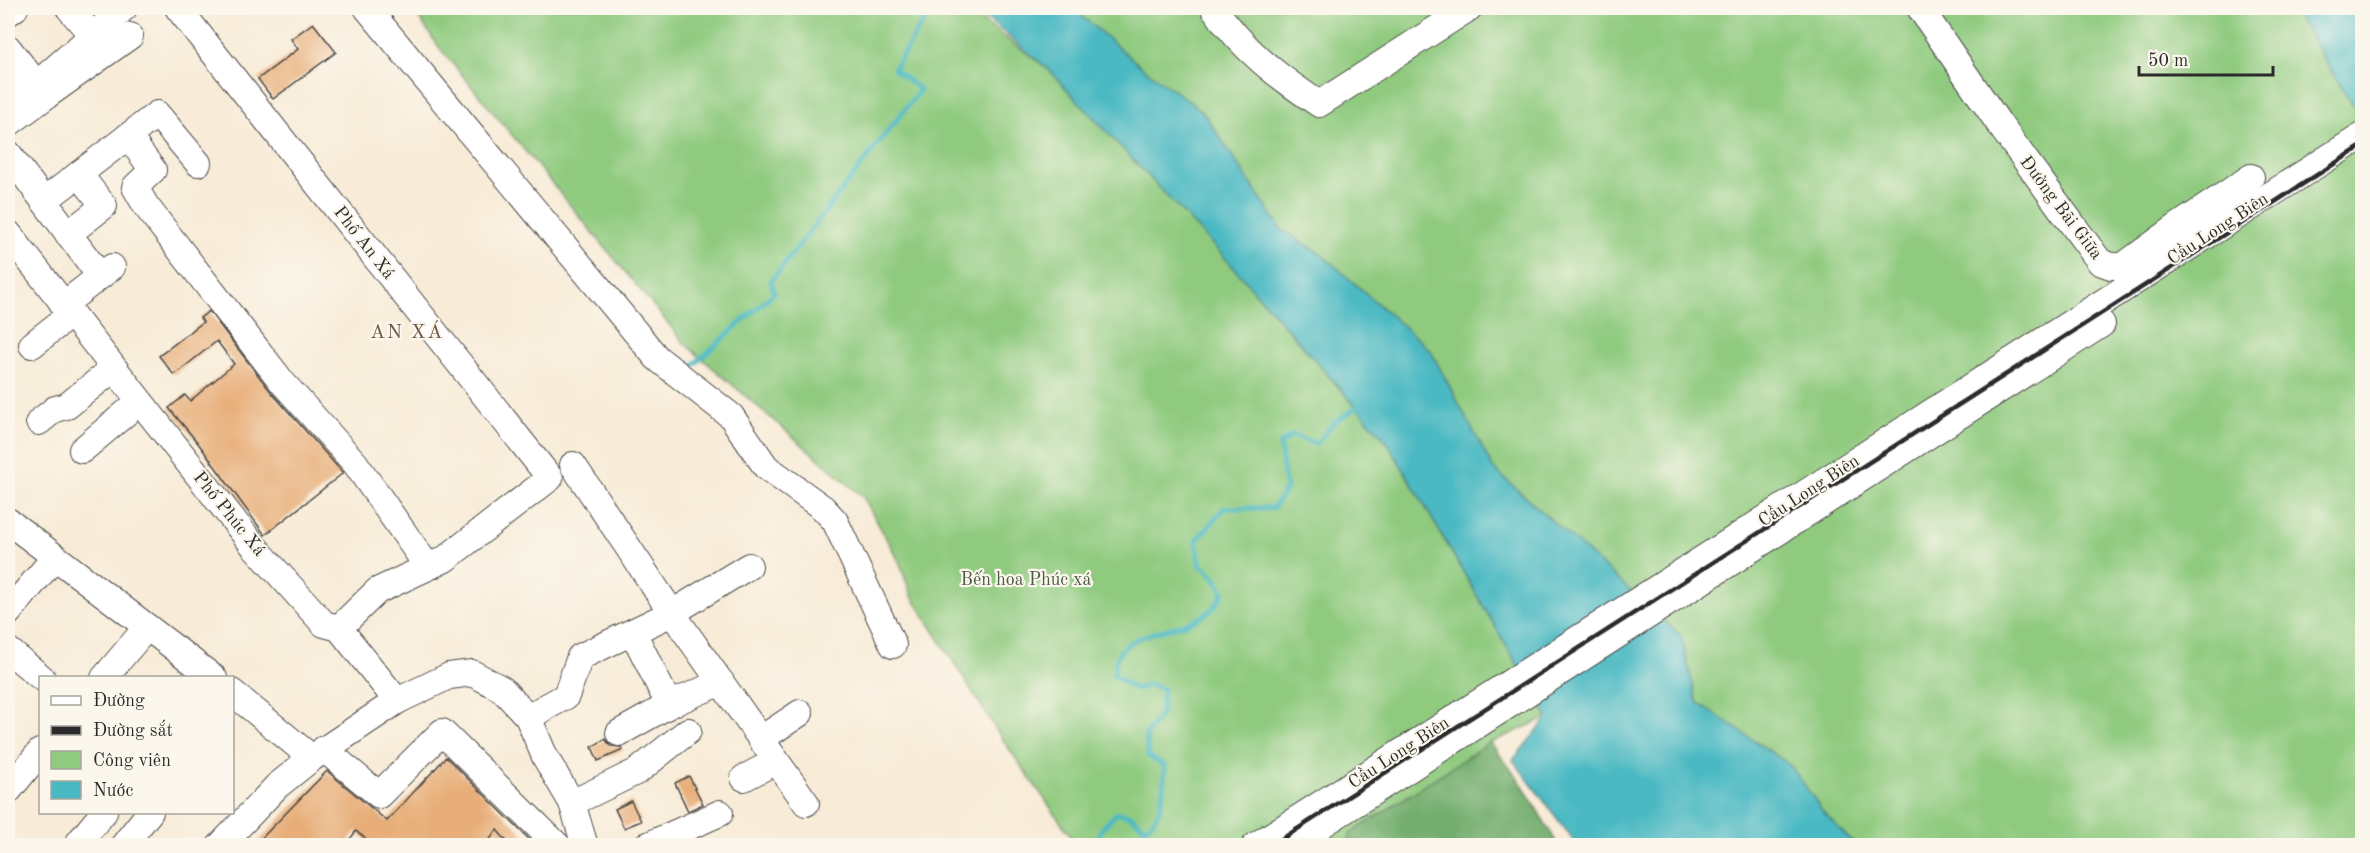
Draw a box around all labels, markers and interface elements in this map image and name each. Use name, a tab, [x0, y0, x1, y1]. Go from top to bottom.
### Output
scale bar	[2139, 39, 2272, 77]
text: 50 m	[2148, 52, 2188, 70]
street label: Đường Bãi Giữa	[2016, 153, 2106, 263]
street label: Cầu Long Biên	[2163, 187, 2272, 268]
street label: Phố An Xá	[330, 203, 399, 283]
district label: AN XÁ	[370, 320, 444, 343]
street label: Cầu Long Biên	[1754, 449, 1863, 530]
street label: Phố Phúc Xá	[190, 468, 269, 560]
park label: Bến hoa Phúc xá	[961, 570, 1092, 589]
legend	[39, 676, 234, 814]
text: Đường	[93, 692, 145, 710]
street label: Cầu Long Biên	[1344, 711, 1453, 792]
text: Đường sắt	[93, 719, 173, 740]
text: Công viên	[93, 752, 171, 770]
text: Nước	[93, 782, 133, 800]

